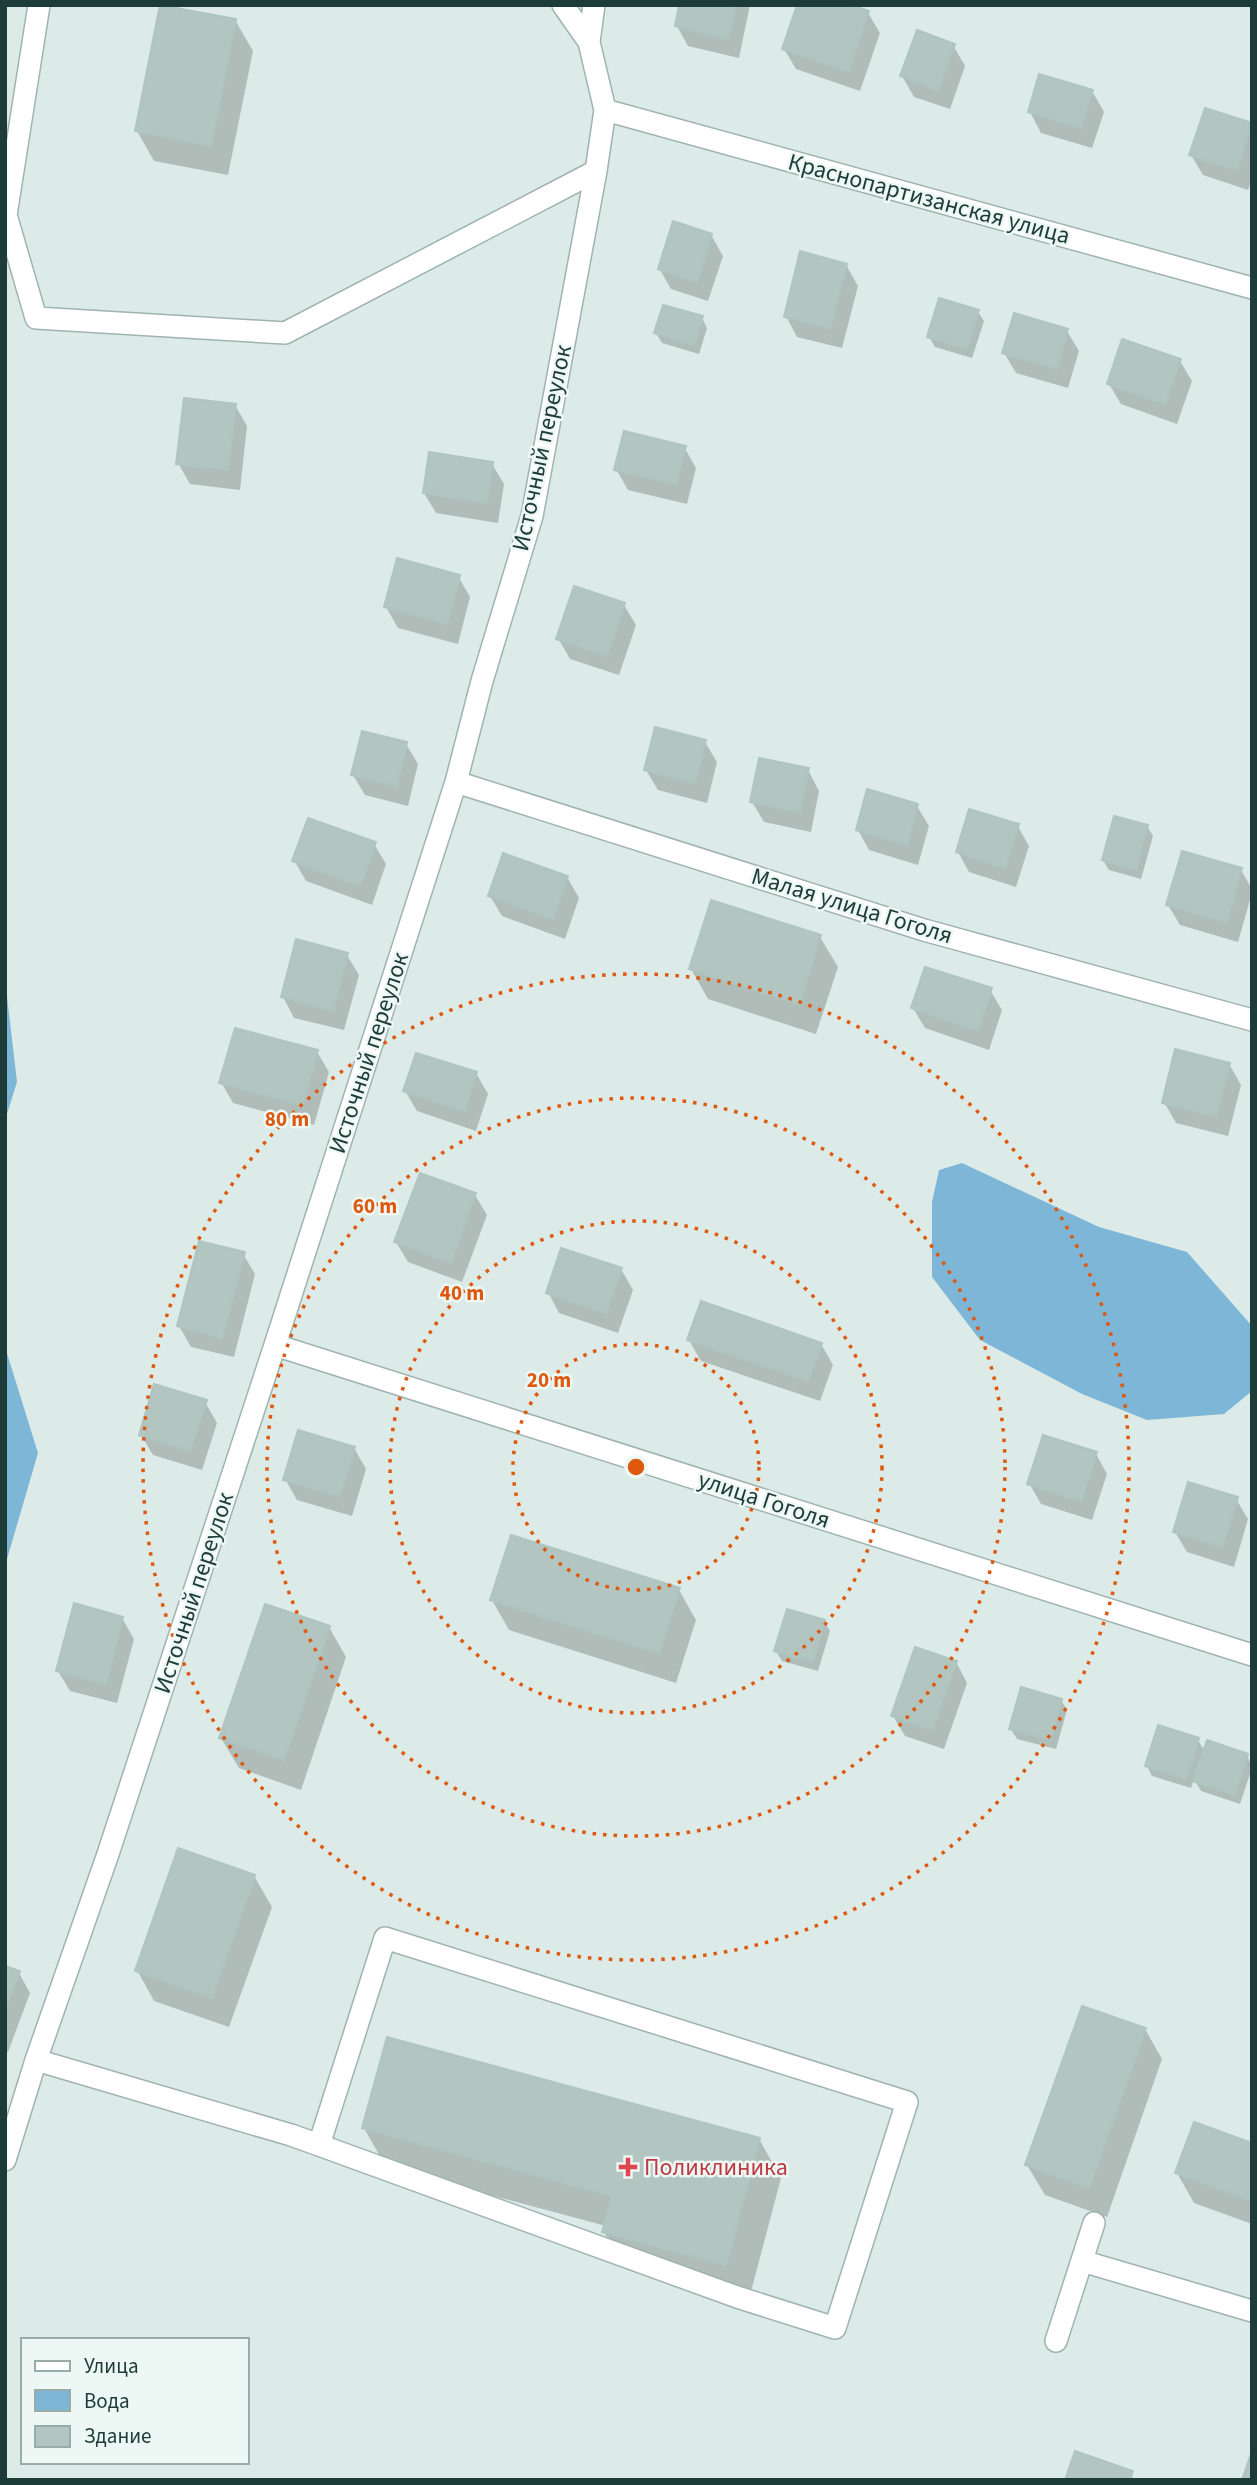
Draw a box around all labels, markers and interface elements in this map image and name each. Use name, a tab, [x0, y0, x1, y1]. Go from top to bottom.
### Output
street label: Краснопартизанская улица	[784, 144, 1074, 254]
street label: Источный переулок	[503, 342, 581, 554]
street label: Малая улица Гоголя	[747, 859, 957, 953]
street label: Источный переулок	[320, 948, 418, 1158]
text: 80 m	[265, 1104, 309, 1134]
text: 60 m	[353, 1191, 397, 1221]
text: 40 m	[440, 1278, 484, 1308]
text: 20 m	[527, 1365, 571, 1395]
centre of rings	[624, 1455, 648, 1479]
street label: улица Гоголя	[693, 1462, 835, 1538]
street label: Источный переулок	[145, 1488, 243, 1698]
place label: Поликлиника	[644, 2150, 788, 2185]
marker: Поликлиника	[618, 2157, 638, 2177]
legend	[21, 2338, 248, 2464]
text: Улица	[84, 2351, 139, 2381]
text: Вода	[84, 2386, 130, 2416]
text: Здание	[84, 2421, 152, 2451]

